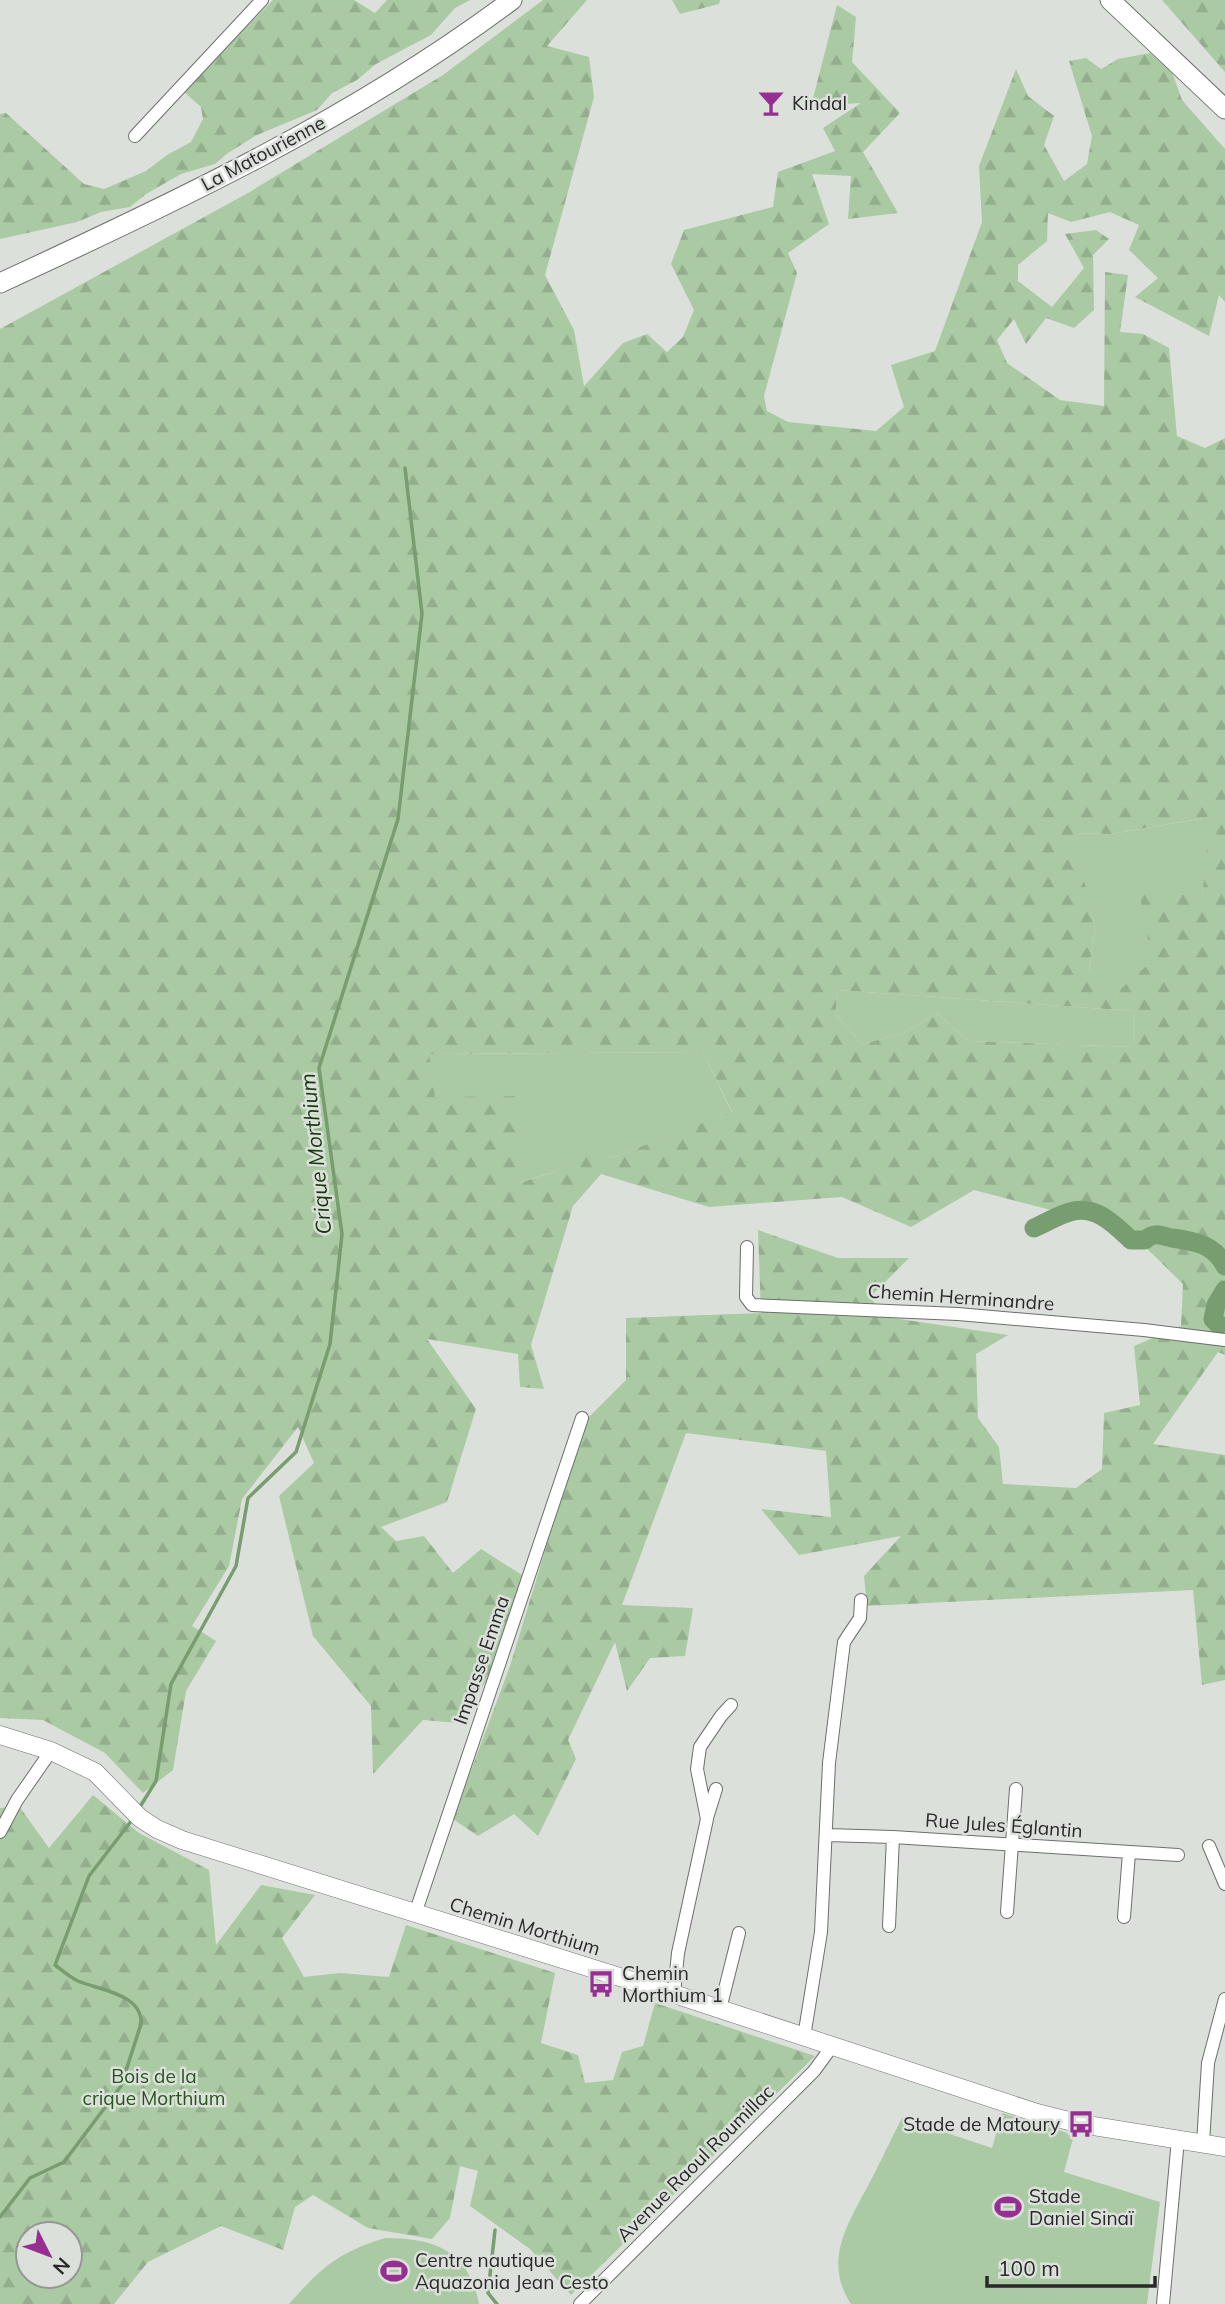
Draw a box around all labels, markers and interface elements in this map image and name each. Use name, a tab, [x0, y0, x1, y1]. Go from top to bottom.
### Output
bar icon: Kindal	[756, 88, 786, 118]
place label: Kindal	[792, 91, 847, 115]
street label: La Matourienne	[197, 110, 329, 196]
water label: Crique Morthium	[294, 1072, 336, 1236]
street label: Chemin Herminandre	[867, 1279, 1055, 1315]
street label: Impasse Emma	[448, 1593, 514, 1727]
street label: Rue Jules Églantin	[924, 1808, 1084, 1842]
street label: Chemin Morthium	[447, 1892, 603, 1960]
place label: Chemin Morthium 1	[622, 1961, 723, 2007]
bus stop icon: Chemin Morthium 1	[586, 1969, 616, 1999]
park label: Bois de la crique Morthium	[83, 2064, 225, 2110]
street label: Avenue Raoul Roumillac	[611, 2079, 779, 2247]
bus stop icon: Stade de Matoury	[1066, 2109, 1096, 2139]
place label: Stade de Matoury	[903, 2112, 1060, 2136]
place label: Stade Daniel Sinaï	[1029, 2184, 1134, 2230]
sports icon: Stade Daniel Sinaï	[993, 2192, 1023, 2222]
north arrow	[14, 2220, 84, 2290]
scale bar	[987, 2244, 1155, 2288]
place label: Centre nautique Aquazonia Jean Cesto	[415, 2248, 609, 2294]
text: N	[48, 2253, 75, 2280]
text: 100 m	[998, 2255, 1060, 2281]
sports icon: Centre nautique Aquazonia Jean Cesto	[379, 2256, 409, 2286]

